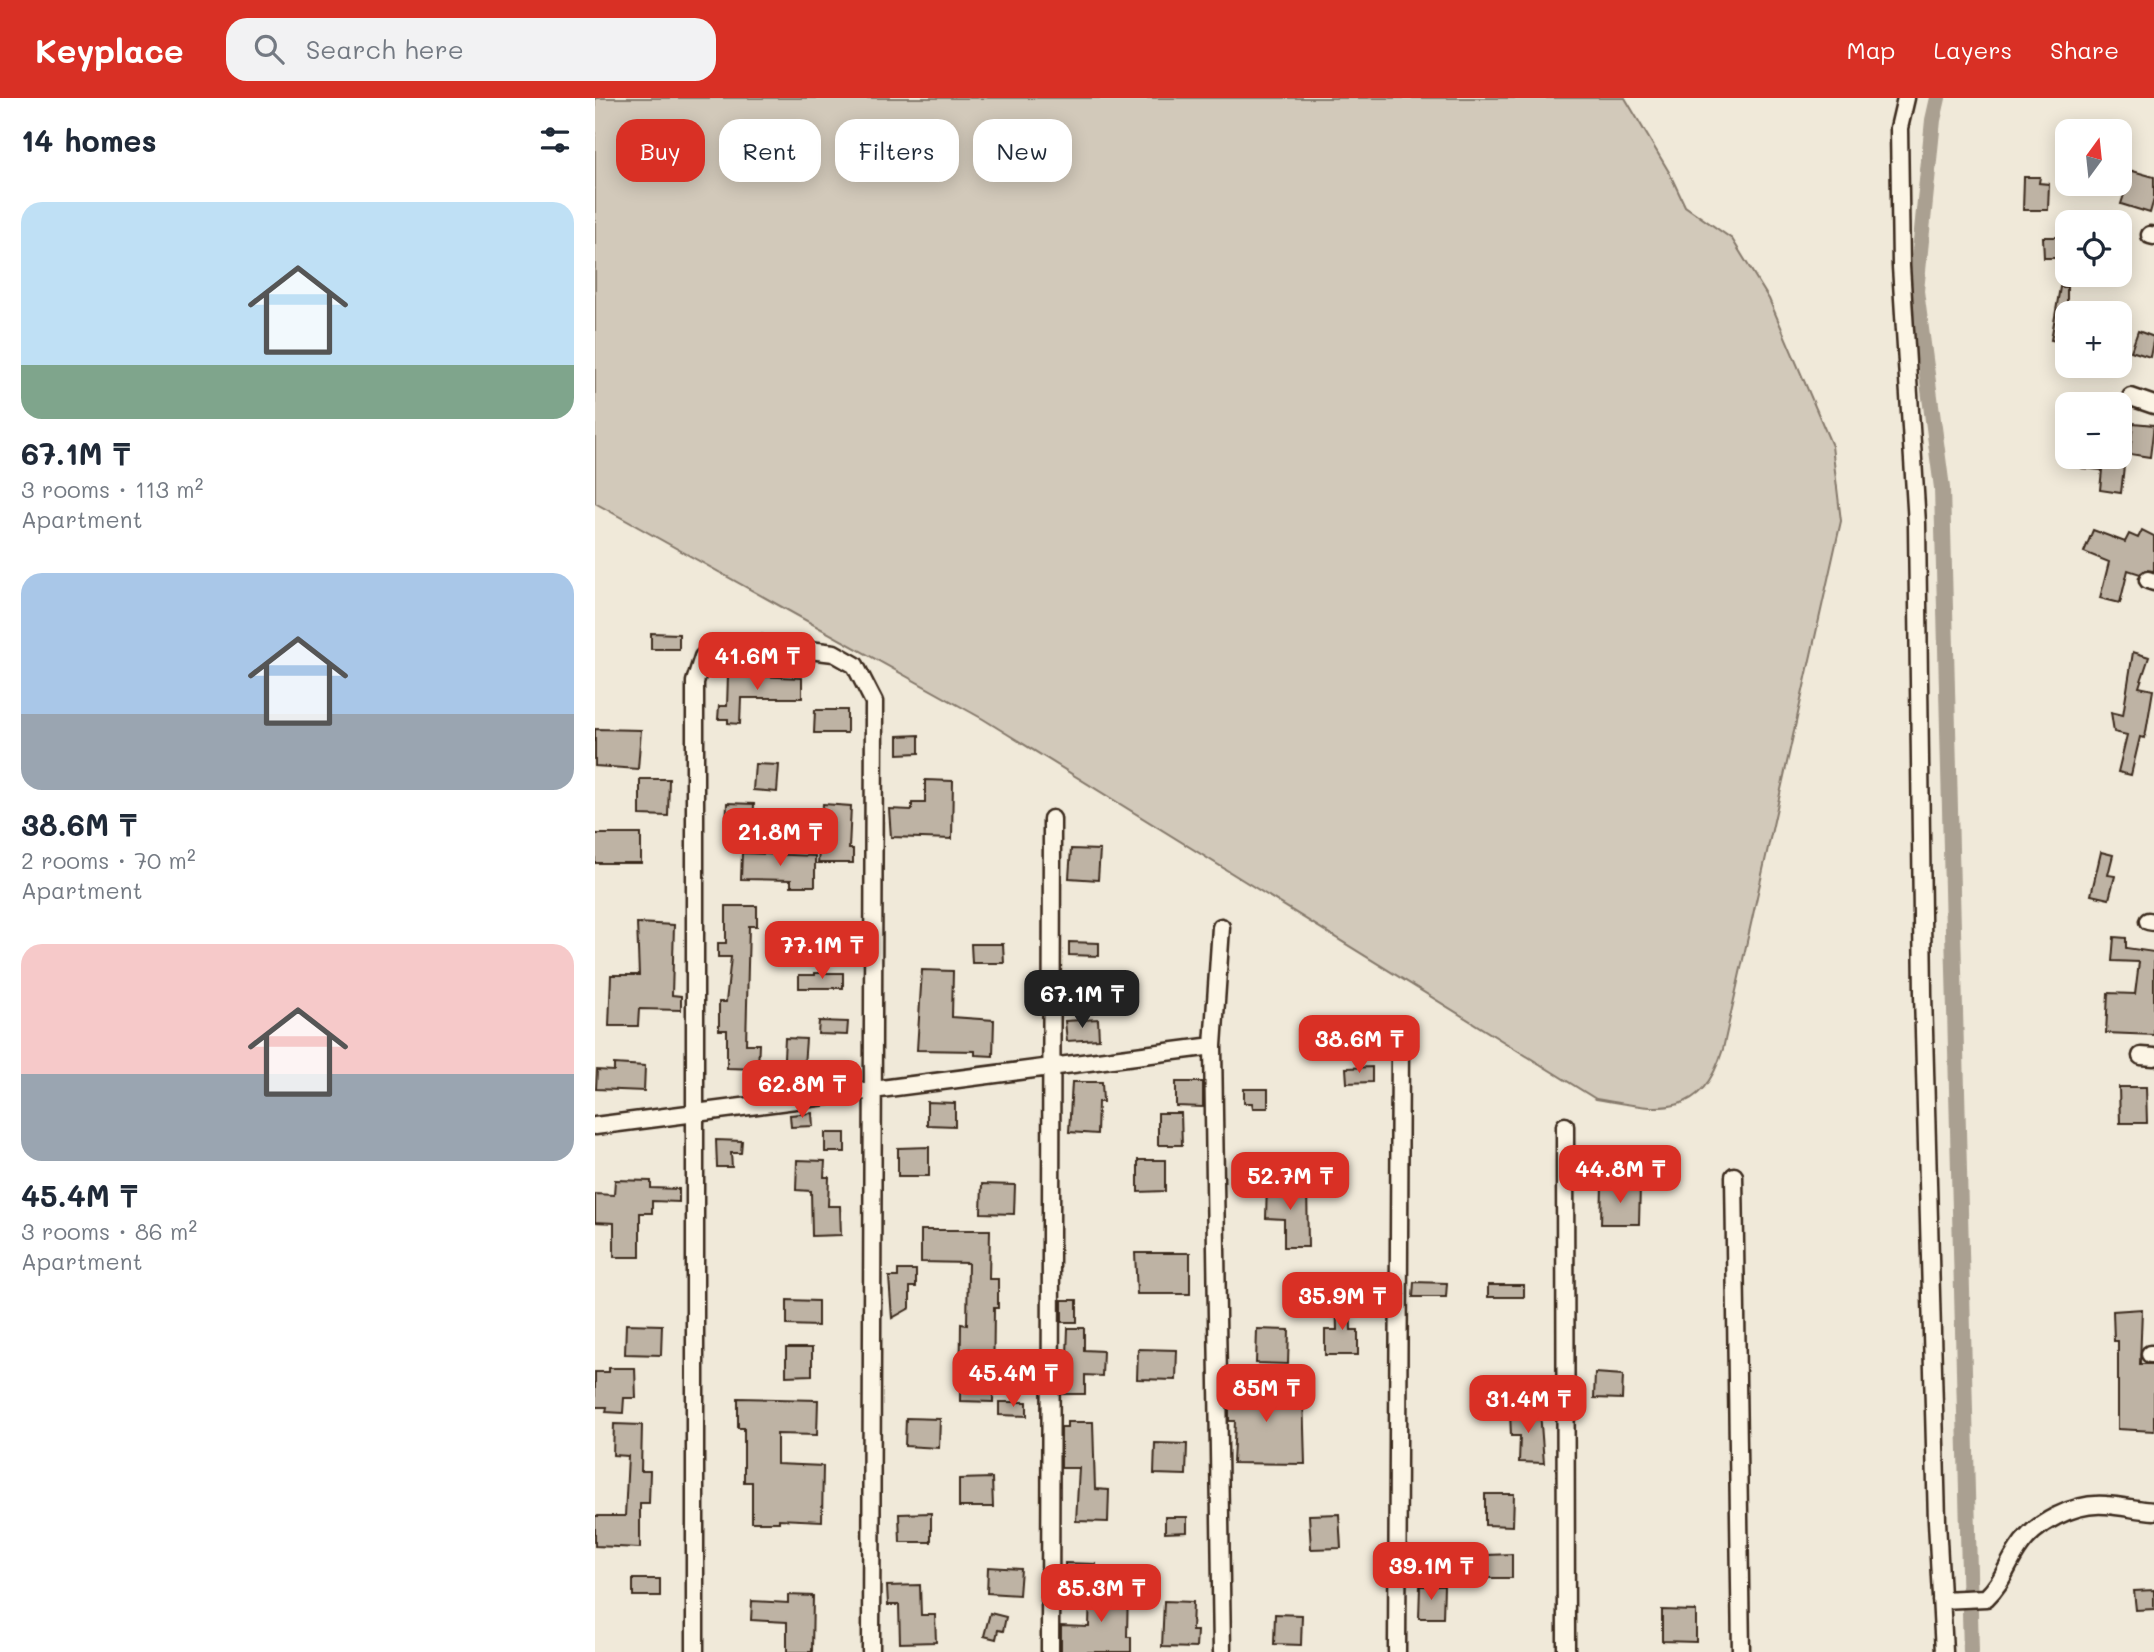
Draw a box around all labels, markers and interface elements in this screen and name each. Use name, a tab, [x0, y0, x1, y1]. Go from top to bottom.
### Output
search box	[226, 18, 716, 81]
text: Keyplace	[35, 28, 184, 71]
icon: search	[250, 30, 288, 68]
text: Search here	[306, 32, 464, 66]
text: Map	[1847, 34, 1895, 65]
text: Layers	[1933, 34, 2012, 65]
text: Share	[2050, 34, 2119, 65]
chip: Buy	[616, 119, 705, 182]
chip: Rent	[719, 119, 821, 182]
chip: Filters	[835, 119, 959, 182]
chip: New	[973, 119, 1072, 182]
north arrow	[2055, 119, 2131, 196]
map controls	[2055, 119, 2132, 469]
text: 14 homes	[21, 120, 157, 160]
icon: filters	[536, 121, 574, 159]
button: locate	[2055, 210, 2132, 287]
icon: home	[235, 247, 361, 373]
button: +	[2055, 301, 2132, 378]
button: −	[2055, 392, 2132, 469]
text: 67.1M ₸	[21, 433, 130, 473]
text: 3 rooms · 113 m²	[21, 474, 203, 504]
text: Apartment	[21, 504, 143, 534]
icon: home	[235, 618, 361, 744]
pin: 41.6M ₸	[692, 632, 822, 692]
text: 41.6M ₸	[714, 640, 800, 670]
text: 38.6M ₸	[21, 804, 136, 844]
pin: 21.8M ₸	[715, 808, 845, 868]
text: 21.8M ₸	[738, 816, 822, 846]
text: 2 rooms · 70 m²	[21, 845, 196, 875]
text: Apartment	[21, 875, 143, 905]
pin: 77.1M ₸	[757, 922, 887, 981]
text: 77.1M ₸	[781, 929, 863, 959]
pin: 67.1M ₸	[1017, 970, 1147, 1030]
text: 67.1M ₸	[1040, 978, 1124, 1008]
icon: home	[235, 989, 361, 1115]
pin: 38.6M ₸	[1294, 1016, 1424, 1075]
text: 38.6M ₸	[1315, 1023, 1403, 1053]
pin: 62.8M ₸	[737, 1060, 867, 1120]
text: 62.8M ₸	[758, 1068, 846, 1098]
pin: 44.8M ₸	[1555, 1146, 1685, 1205]
pin: 52.7M ₸	[1225, 1152, 1355, 1212]
text: 44.8M ₸	[1575, 1153, 1665, 1183]
text: 52.7M ₸	[1247, 1160, 1333, 1190]
text: 45.4M ₸	[21, 1175, 137, 1215]
text: 3 rooms · 86 m²	[21, 1216, 197, 1246]
text: Apartment	[21, 1246, 143, 1276]
pin: 35.9M ₸	[1277, 1272, 1407, 1332]
text: 35.9M ₸	[1298, 1280, 1386, 1310]
pin: 45.4M ₸	[948, 1350, 1078, 1409]
text: 45.4M ₸	[968, 1357, 1058, 1387]
pin: 85M ₸	[1217, 1364, 1315, 1424]
text: 85M ₸	[1232, 1372, 1300, 1402]
pin: 31.4M ₸	[1463, 1376, 1593, 1435]
text: 31.4M ₸	[1485, 1383, 1571, 1413]
pin: 39.1M ₸	[1366, 1542, 1496, 1602]
text: 39.1M ₸	[1389, 1550, 1473, 1580]
pin: 85.3M ₸	[1036, 1564, 1166, 1624]
text: 85.3M ₸	[1057, 1572, 1145, 1602]

